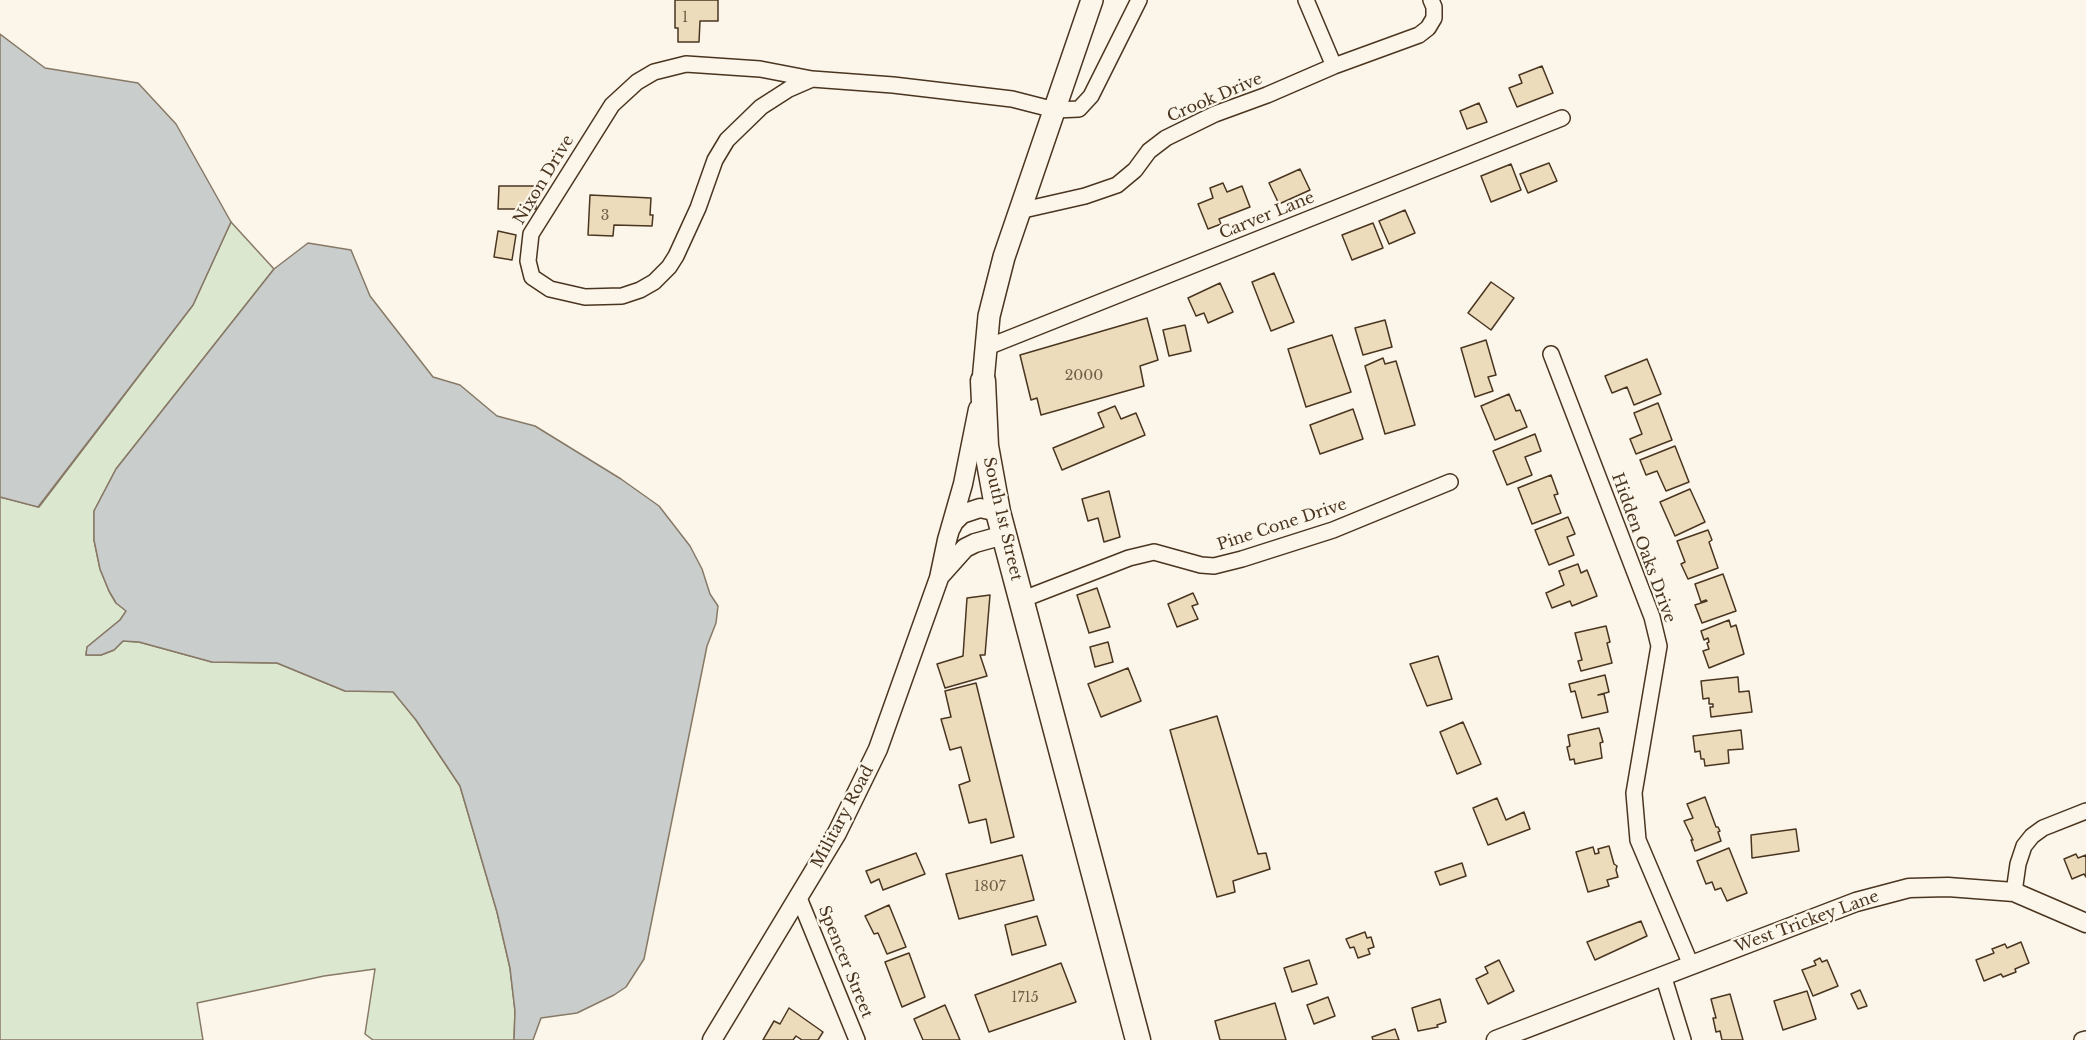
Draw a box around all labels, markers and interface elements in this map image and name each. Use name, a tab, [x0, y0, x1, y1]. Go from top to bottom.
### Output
house number: 1	[682, 10, 688, 26]
street label: Crook Drive	[1165, 69, 1265, 127]
street label: Nixon Drive	[510, 132, 578, 228]
street label: Carver Lane	[1217, 188, 1317, 244]
house number: 3	[601, 208, 609, 224]
house number: 2000	[1065, 368, 1103, 384]
street label: South 1st Street	[978, 455, 1026, 583]
street label: Hidden Oaks Drive	[1607, 470, 1679, 626]
street label: Pine Cone Drive	[1215, 495, 1349, 555]
street label: Military Road	[808, 762, 878, 872]
house number: 1807	[974, 879, 1006, 895]
street label: West Trickey Lane	[1732, 887, 1882, 957]
street label: Spencer Street	[814, 903, 876, 1021]
house number: 1715	[1011, 990, 1039, 1006]

